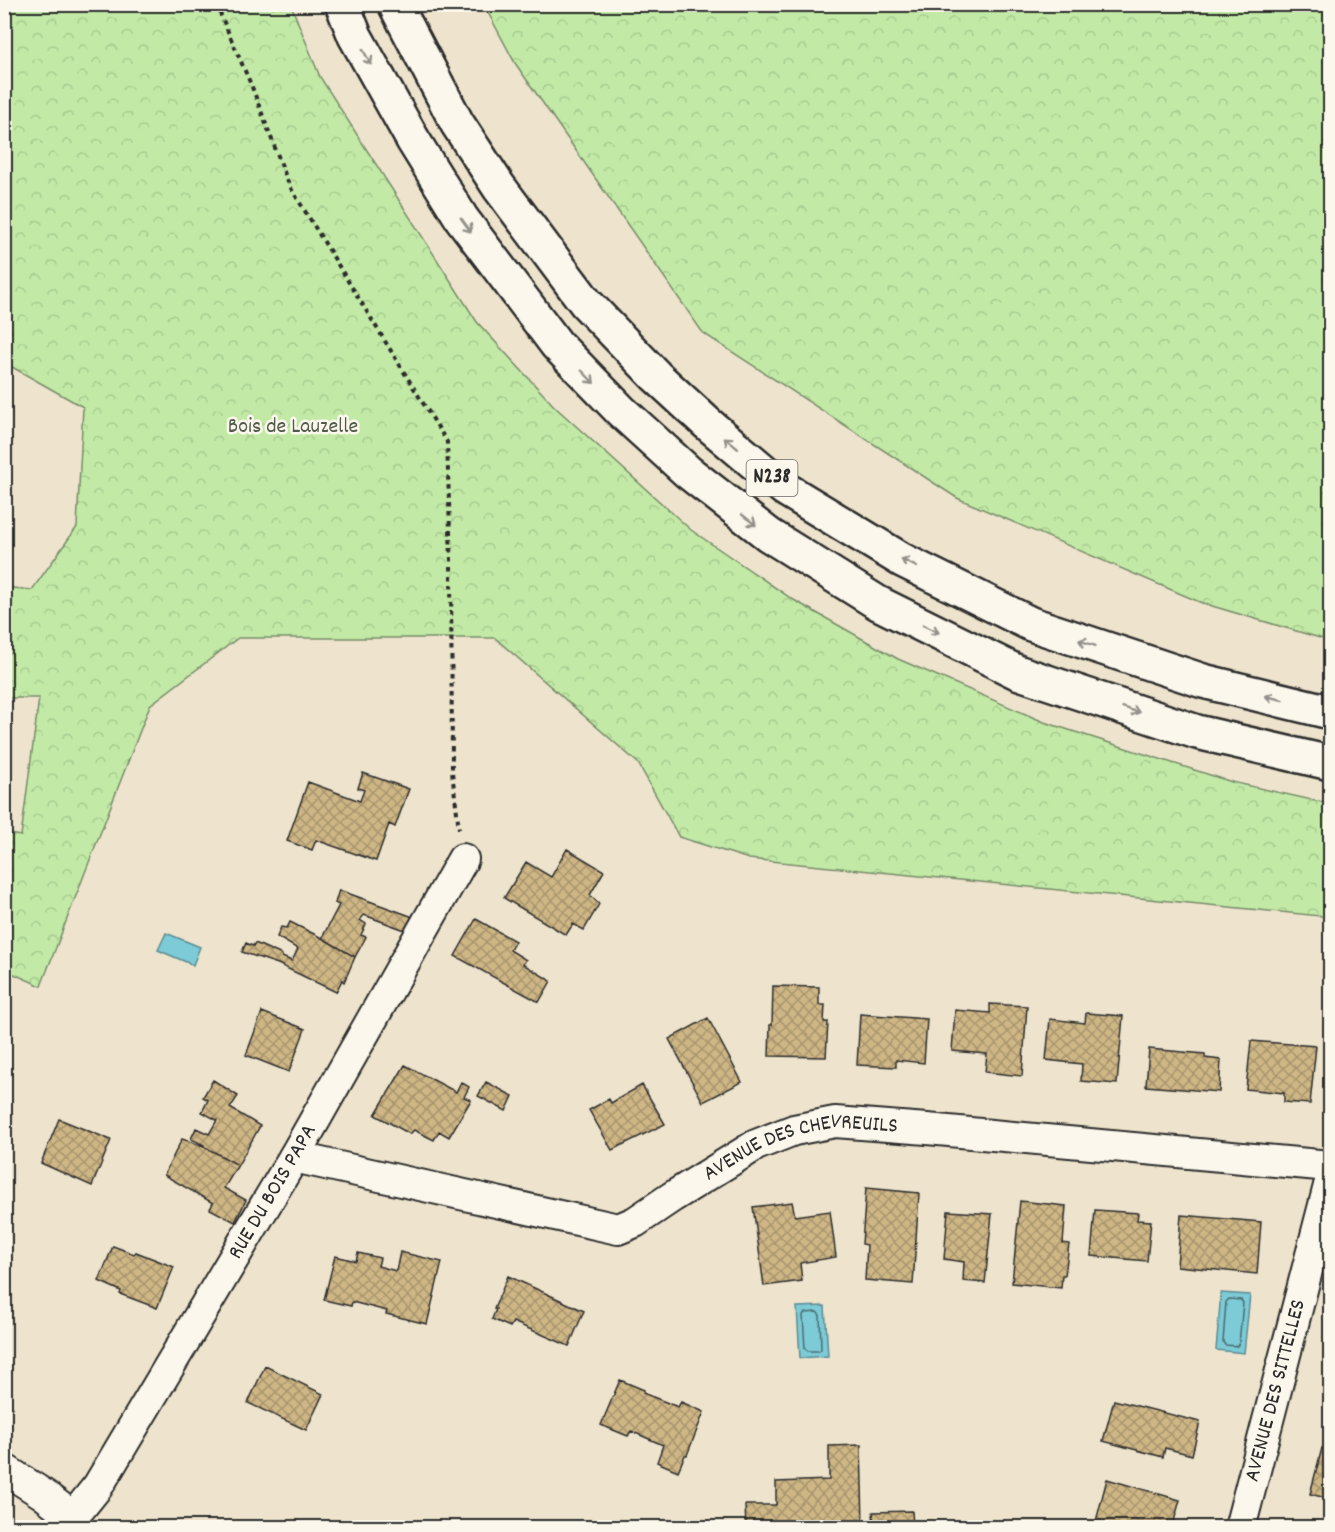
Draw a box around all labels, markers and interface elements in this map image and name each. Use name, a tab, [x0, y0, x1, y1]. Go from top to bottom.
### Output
one-way arrow	[361, 48, 373, 65]
one-way arrow	[460, 216, 472, 232]
one-way arrow	[581, 369, 595, 384]
park label: Bois de Lauzelle	[228, 412, 358, 443]
one-way arrow	[724, 436, 739, 450]
road number: N238	[746, 460, 798, 496]
one-way arrow	[741, 513, 757, 526]
one-way arrow	[901, 557, 919, 568]
one-way arrow	[921, 624, 939, 635]
one-way arrow	[1078, 636, 1097, 647]
one-way arrow	[1264, 692, 1283, 704]
one-way arrow	[1121, 705, 1140, 716]
street label: AVENUE DES CHEVREUILS	[698, 1106, 899, 1189]
street label: RUE DU BOIS PAPA	[221, 1119, 325, 1265]
street label: AVENUE DES SITTELLES	[1237, 1296, 1314, 1485]

